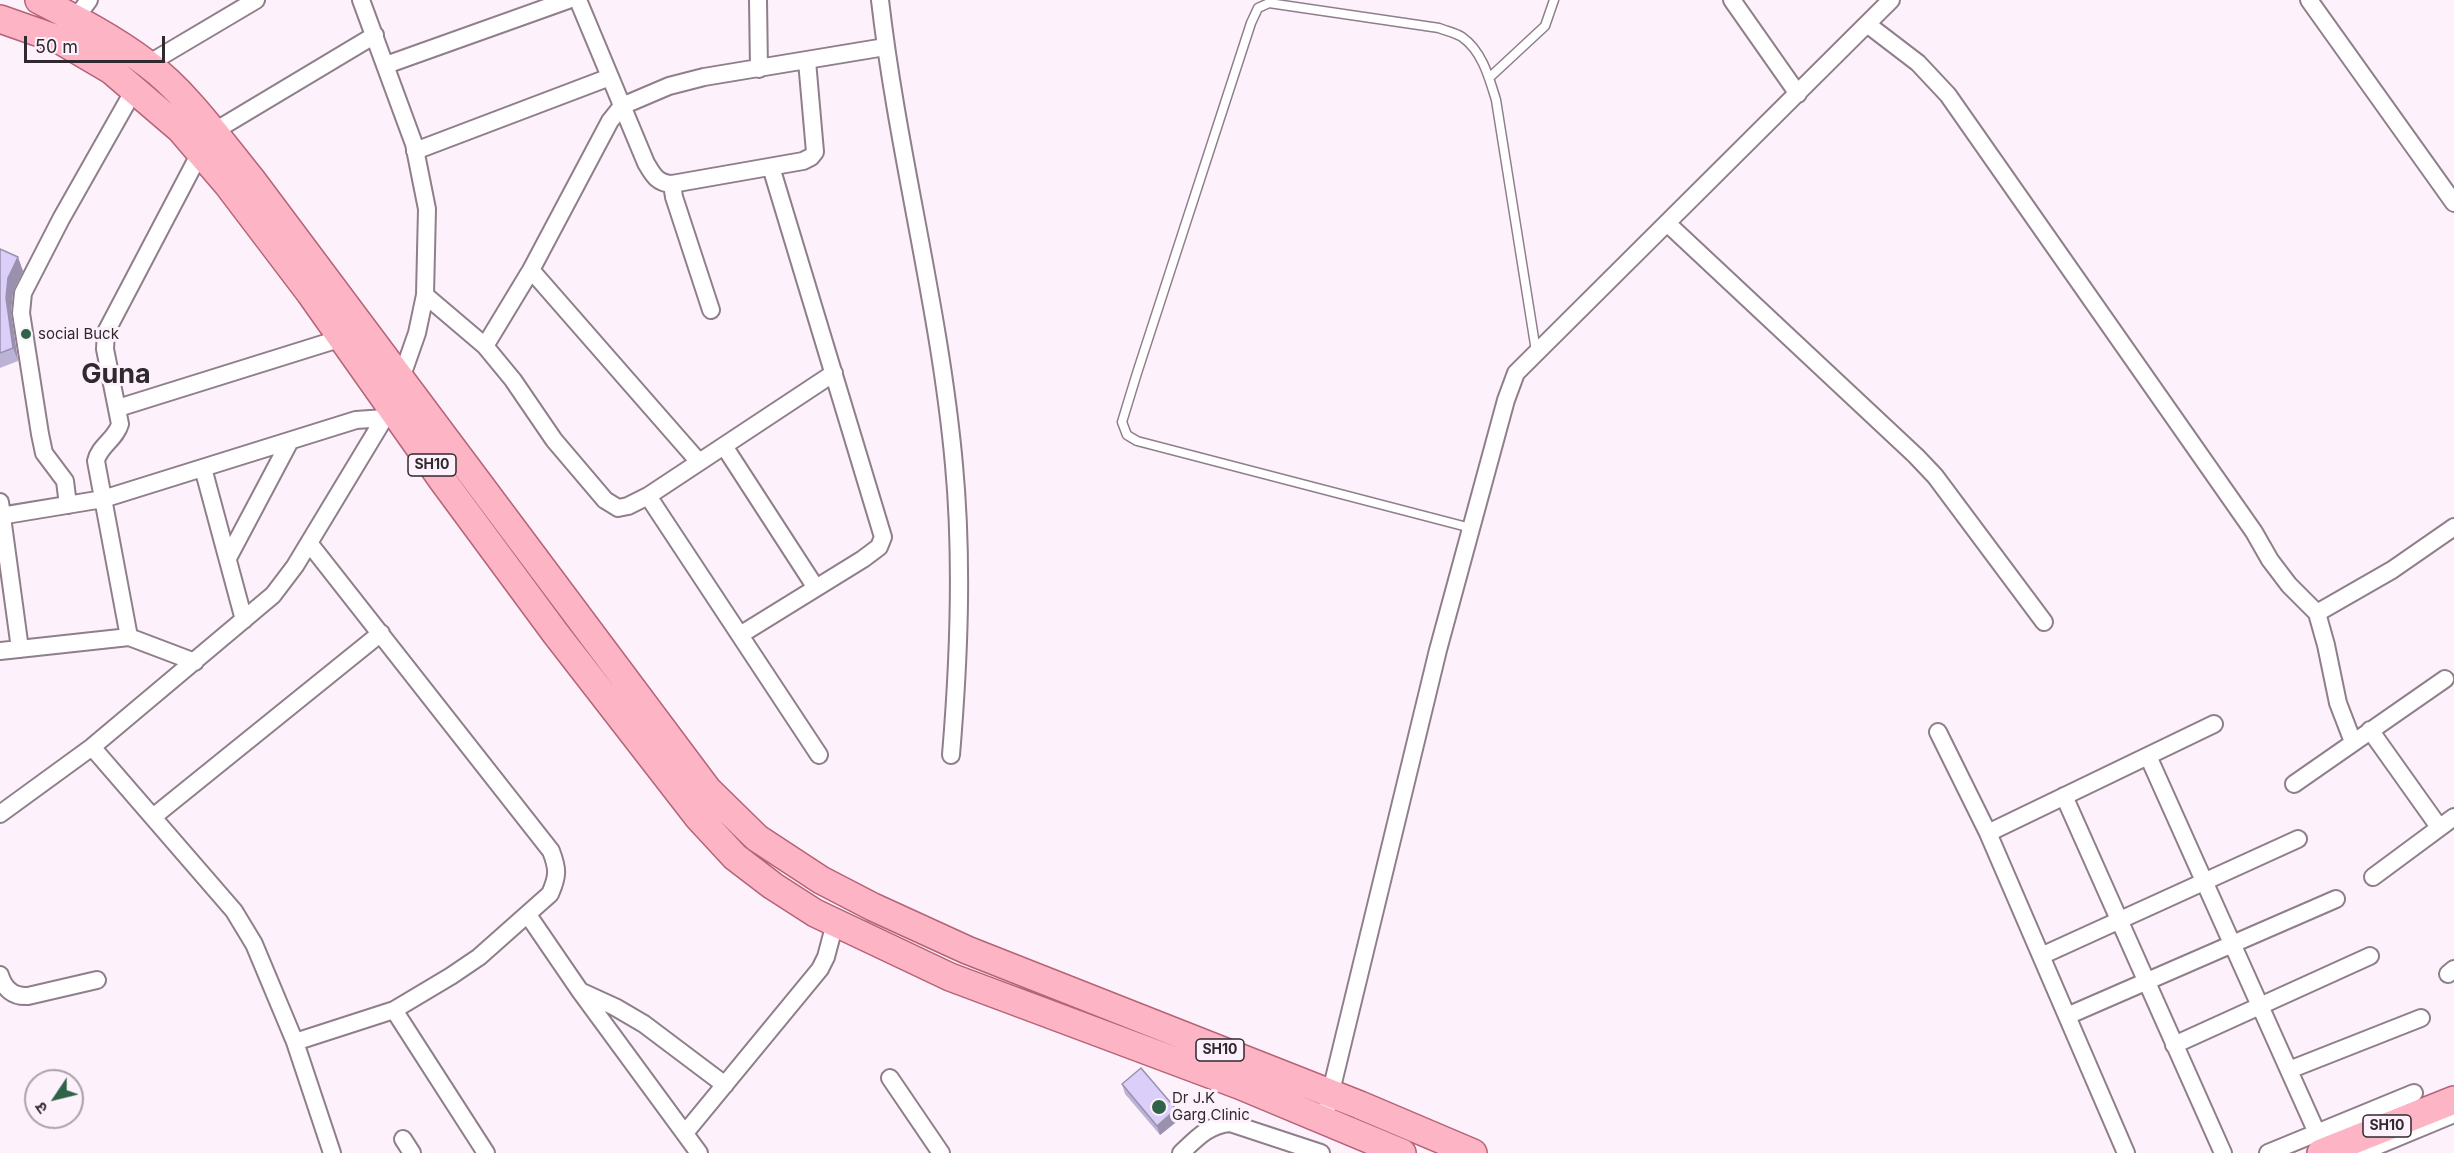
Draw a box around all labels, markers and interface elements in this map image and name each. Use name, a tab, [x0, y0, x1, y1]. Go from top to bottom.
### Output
scale bar	[27, 24, 168, 62]
text: 50 m	[35, 36, 78, 57]
place label: social Buck	[38, 325, 119, 343]
marker: social Buck	[19, 327, 33, 341]
district label: Guna	[81, 359, 151, 391]
road number: SH10	[408, 454, 456, 476]
road number: SH10	[1196, 1039, 1244, 1061]
north arrow	[24, 1069, 84, 1129]
place label: Dr J.K Garg Clinic	[1172, 1089, 1250, 1124]
marker: Dr J.K Garg Clinic	[1150, 1098, 1168, 1116]
text: उ	[30, 1099, 52, 1118]
road number: SH10	[2363, 1115, 2411, 1137]

